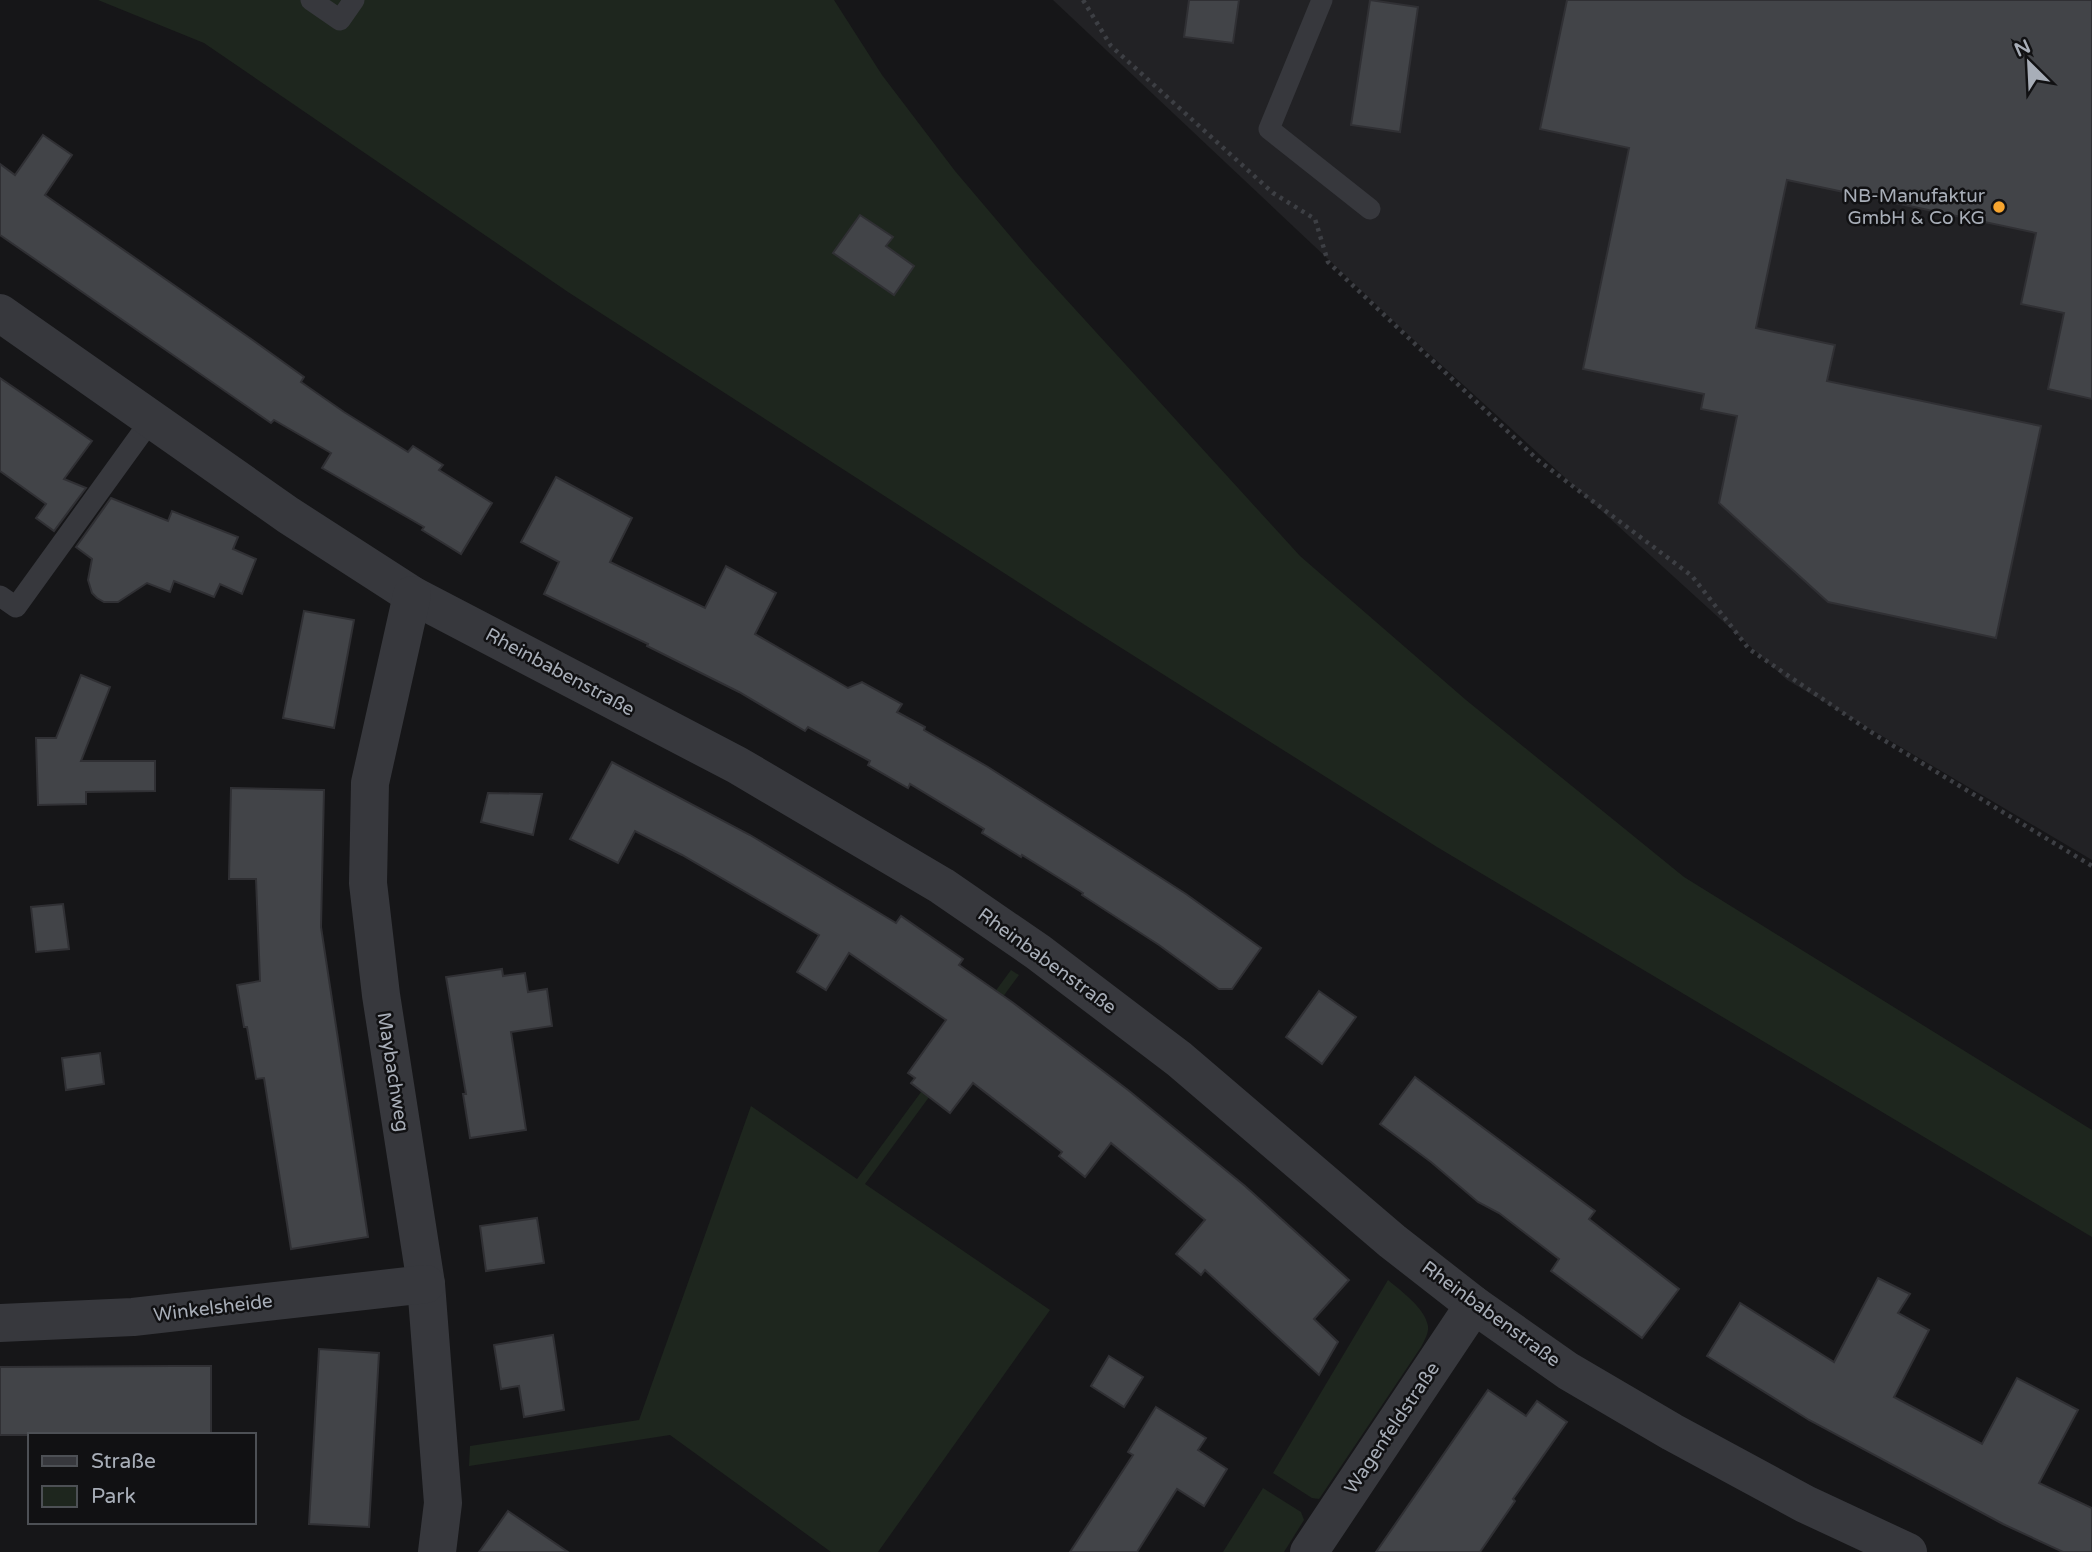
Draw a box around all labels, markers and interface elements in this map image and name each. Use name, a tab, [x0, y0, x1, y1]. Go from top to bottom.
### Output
north arrow	[1994, 28, 2064, 98]
text: N	[2011, 35, 2034, 62]
place label: NB-Manufaktur GmbH & Co KG	[1843, 185, 1986, 229]
marker: NB-Manufaktur GmbH & Co KG	[1991, 199, 2007, 215]
street label: Rheinbabenstraße	[482, 623, 638, 721]
street label: Rheinbabenstraße	[974, 903, 1120, 1019]
street label: Maybachweg	[373, 1011, 413, 1133]
street label: Rheinbabenstraße	[1418, 1256, 1564, 1372]
street label: Winkelsheide	[152, 1290, 274, 1326]
street label: Wagenfeldstraße	[1340, 1358, 1444, 1498]
legend	[28, 1433, 256, 1524]
text: Straße	[91, 1449, 156, 1474]
text: Park	[91, 1484, 136, 1509]

